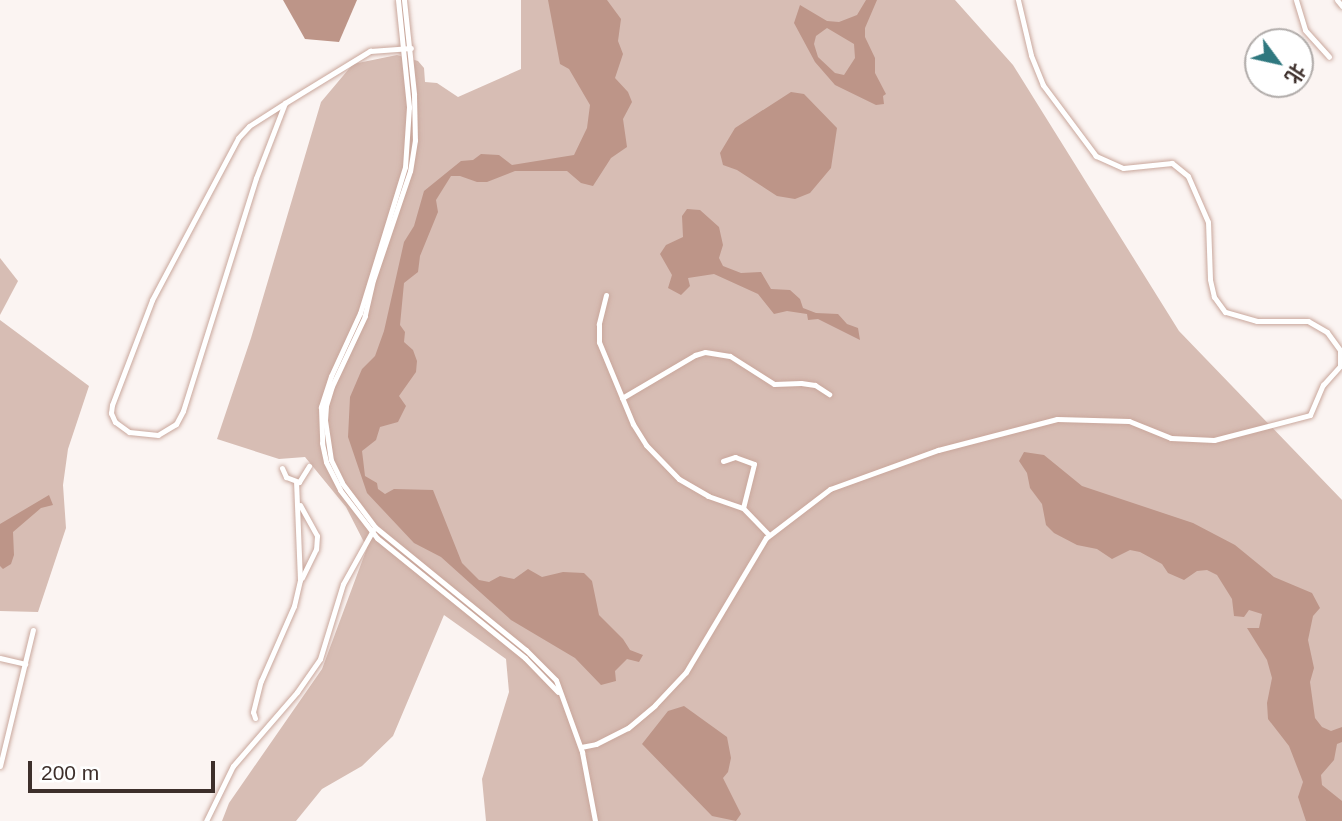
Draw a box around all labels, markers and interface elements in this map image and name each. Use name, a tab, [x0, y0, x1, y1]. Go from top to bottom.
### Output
north arrow	[1244, 28, 1314, 98]
text: 北	[1281, 60, 1309, 87]
scale bar	[32, 748, 219, 792]
text: 200 m	[41, 761, 99, 784]

